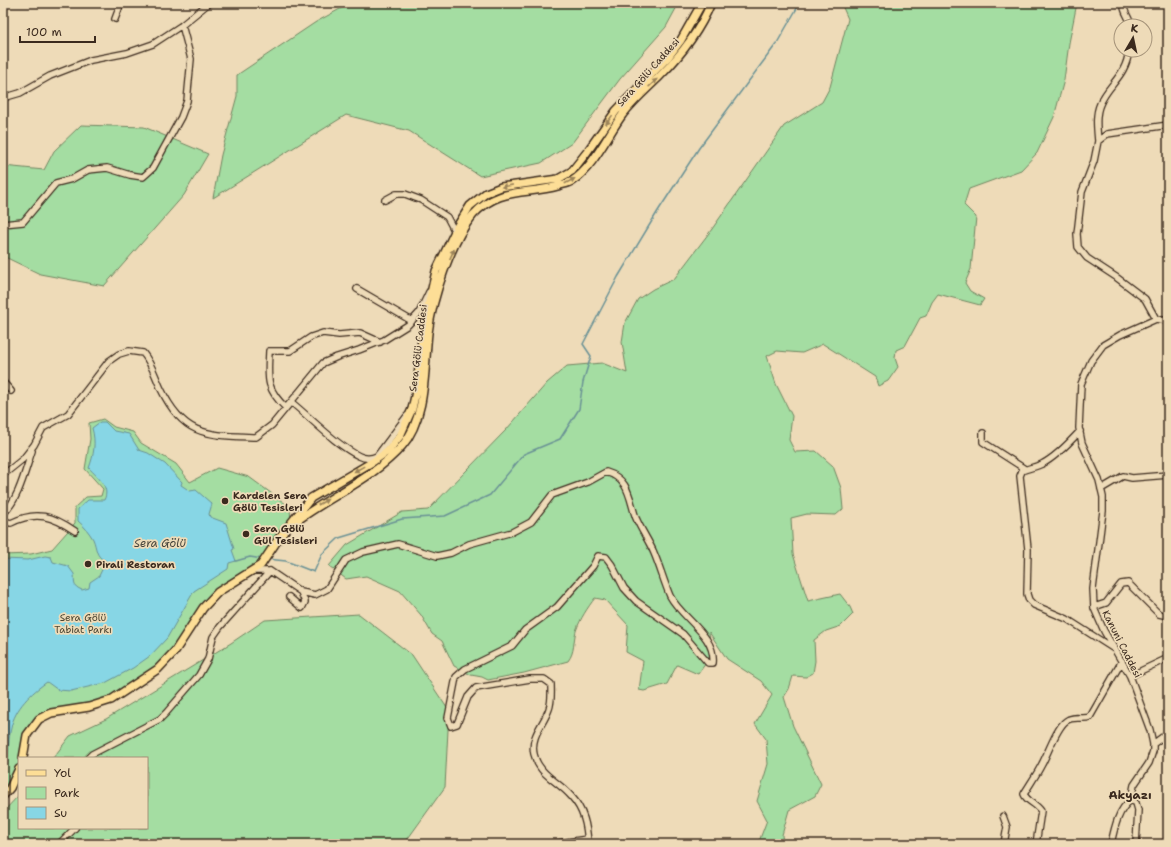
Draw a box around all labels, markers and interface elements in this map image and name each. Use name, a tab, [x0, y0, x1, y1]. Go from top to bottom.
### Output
scale bar	[20, 18, 95, 44]
north arrow	[1113, 18, 1153, 58]
text: K	[1130, 21, 1140, 37]
text: 100 m	[26, 24, 62, 40]
street label: Sera Gölü Caddesi	[614, 35, 682, 109]
one-way arrow	[648, 78, 658, 87]
one-way arrow	[605, 115, 613, 126]
one-way arrow	[564, 178, 576, 184]
one-way arrow	[501, 183, 513, 189]
one-way arrow	[449, 248, 455, 260]
street label: Sera Gölü Caddesi	[406, 303, 430, 392]
one-way arrow	[353, 466, 365, 473]
place label: Kardelen Sera Gölü Tesisleri	[233, 489, 307, 514]
marker: Kardelen Sera Gölü Tesisleri	[220, 496, 230, 506]
one-way arrow	[317, 499, 329, 506]
place label: Sera Gölü Gül Tesisleri	[254, 522, 317, 547]
marker: Sera Gölü Gül Tesisleri	[241, 529, 251, 539]
water label: Sera Gölü	[134, 536, 187, 551]
place label: Pirali Restoran	[96, 558, 175, 571]
marker: Pirali Restoran	[83, 559, 93, 569]
street label: Kanuni Caddesi	[1099, 608, 1145, 680]
park label: Sera Gölü Tabiat Parkı	[54, 611, 112, 636]
legend	[18, 757, 148, 829]
text: Yol	[54, 765, 71, 781]
text: Park	[54, 785, 80, 801]
district label: Akyazı	[1108, 787, 1152, 803]
text: Su	[54, 805, 67, 821]

